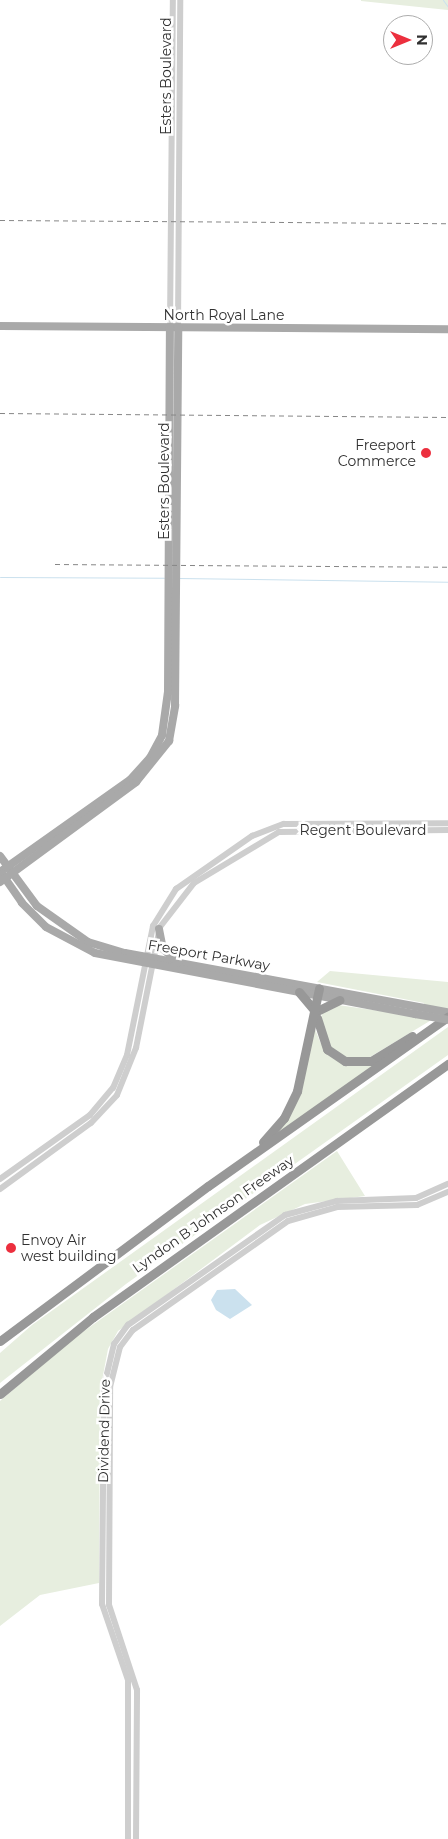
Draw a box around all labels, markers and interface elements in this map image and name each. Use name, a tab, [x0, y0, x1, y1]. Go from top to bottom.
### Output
north arrow	[383, 15, 433, 65]
street label: Esters Boulevard	[158, 17, 174, 135]
text: N	[413, 34, 431, 46]
street label: North Royal Lane	[164, 307, 284, 323]
street label: Esters Boulevard	[156, 422, 172, 540]
place label: Freeport Commerce	[338, 437, 416, 470]
marker: Freeport Commerce	[420, 447, 432, 459]
street label: Regent Boulevard	[300, 822, 426, 838]
street label: Freeport Parkway	[147, 936, 271, 974]
street label: Lyndon B Johnson Freeway	[129, 1152, 297, 1276]
place label: Envoy Air west building	[21, 1232, 116, 1264]
marker: Envoy Air west building	[5, 1242, 17, 1254]
street label: Dividend Drive	[95, 1379, 113, 1483]

